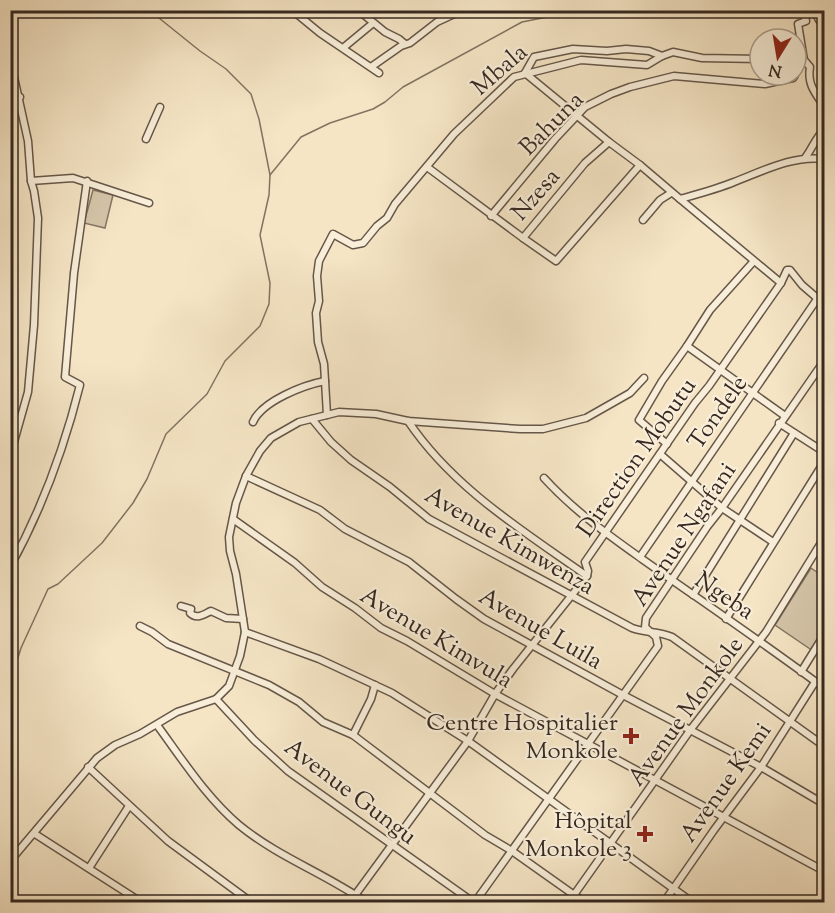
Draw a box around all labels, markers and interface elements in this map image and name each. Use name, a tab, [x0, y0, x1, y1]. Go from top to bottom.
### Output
north arrow	[748, 27, 808, 87]
street label: Mbala	[465, 37, 536, 104]
text: N	[767, 57, 784, 82]
street label: Bahuna	[512, 84, 592, 164]
street label: Nzesa	[504, 162, 569, 229]
street label: Tondele	[681, 369, 757, 457]
street label: Direction Mobutu	[570, 371, 705, 545]
street label: Avenue Ngafani	[624, 456, 746, 614]
street label: Avenue Kimwenza	[418, 479, 600, 604]
street label: Ngeba	[687, 564, 761, 629]
street label: Avenue Kimvula	[353, 580, 519, 698]
street label: Avenue Luila	[472, 580, 608, 679]
street label: Avenue Monkole	[621, 630, 753, 794]
place label: Centre Hospitalier Monkole	[426, 707, 618, 769]
street label: Avenue Kemi	[673, 716, 781, 850]
marker: Centre Hospitalier Monkole	[622, 727, 640, 745]
street label: Avenue Gungu	[276, 731, 423, 854]
place label: Hôpital Monkole 3	[525, 805, 632, 867]
marker: Hôpital Monkole 3	[636, 825, 654, 843]

